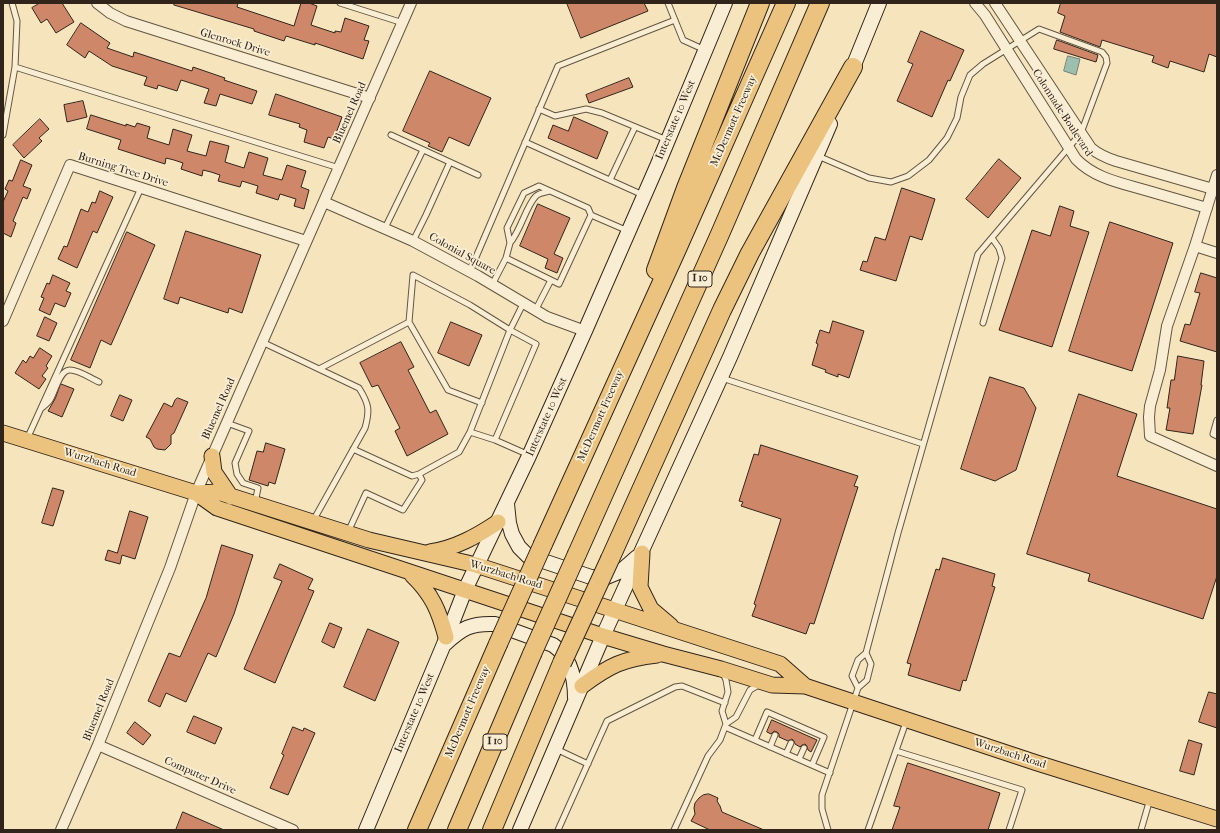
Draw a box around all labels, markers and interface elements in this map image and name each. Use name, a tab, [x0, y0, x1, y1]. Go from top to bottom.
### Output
street label: Glenrock Drive	[198, 26, 272, 60]
street label: Colonnade Boulevard	[1029, 67, 1095, 159]
street label: McDermott Freeway	[708, 73, 760, 169]
street label: Interstate 10 West	[653, 78, 699, 162]
street label: Bluemel Road	[331, 80, 369, 146]
street label: Burning Tree Drive	[76, 150, 170, 190]
street label: Colonial Square	[426, 230, 498, 278]
road number: I 10	[688, 271, 712, 287]
street label: McDermott Freeway	[575, 368, 627, 464]
street label: Interstate 10 West	[524, 375, 570, 459]
street label: Bluemel Road	[200, 376, 238, 442]
street label: Wurzbach Road	[62, 446, 138, 480]
street label: Wurzbach Road	[468, 558, 544, 592]
street label: McDermott Freeway	[443, 664, 493, 760]
street label: Interstate 10 West	[392, 671, 438, 755]
street label: Bluemel Road	[80, 677, 118, 743]
road number: I 10	[483, 734, 507, 750]
street label: Wurzbach Road	[972, 736, 1048, 772]
street label: Computer Drive	[162, 754, 238, 798]

